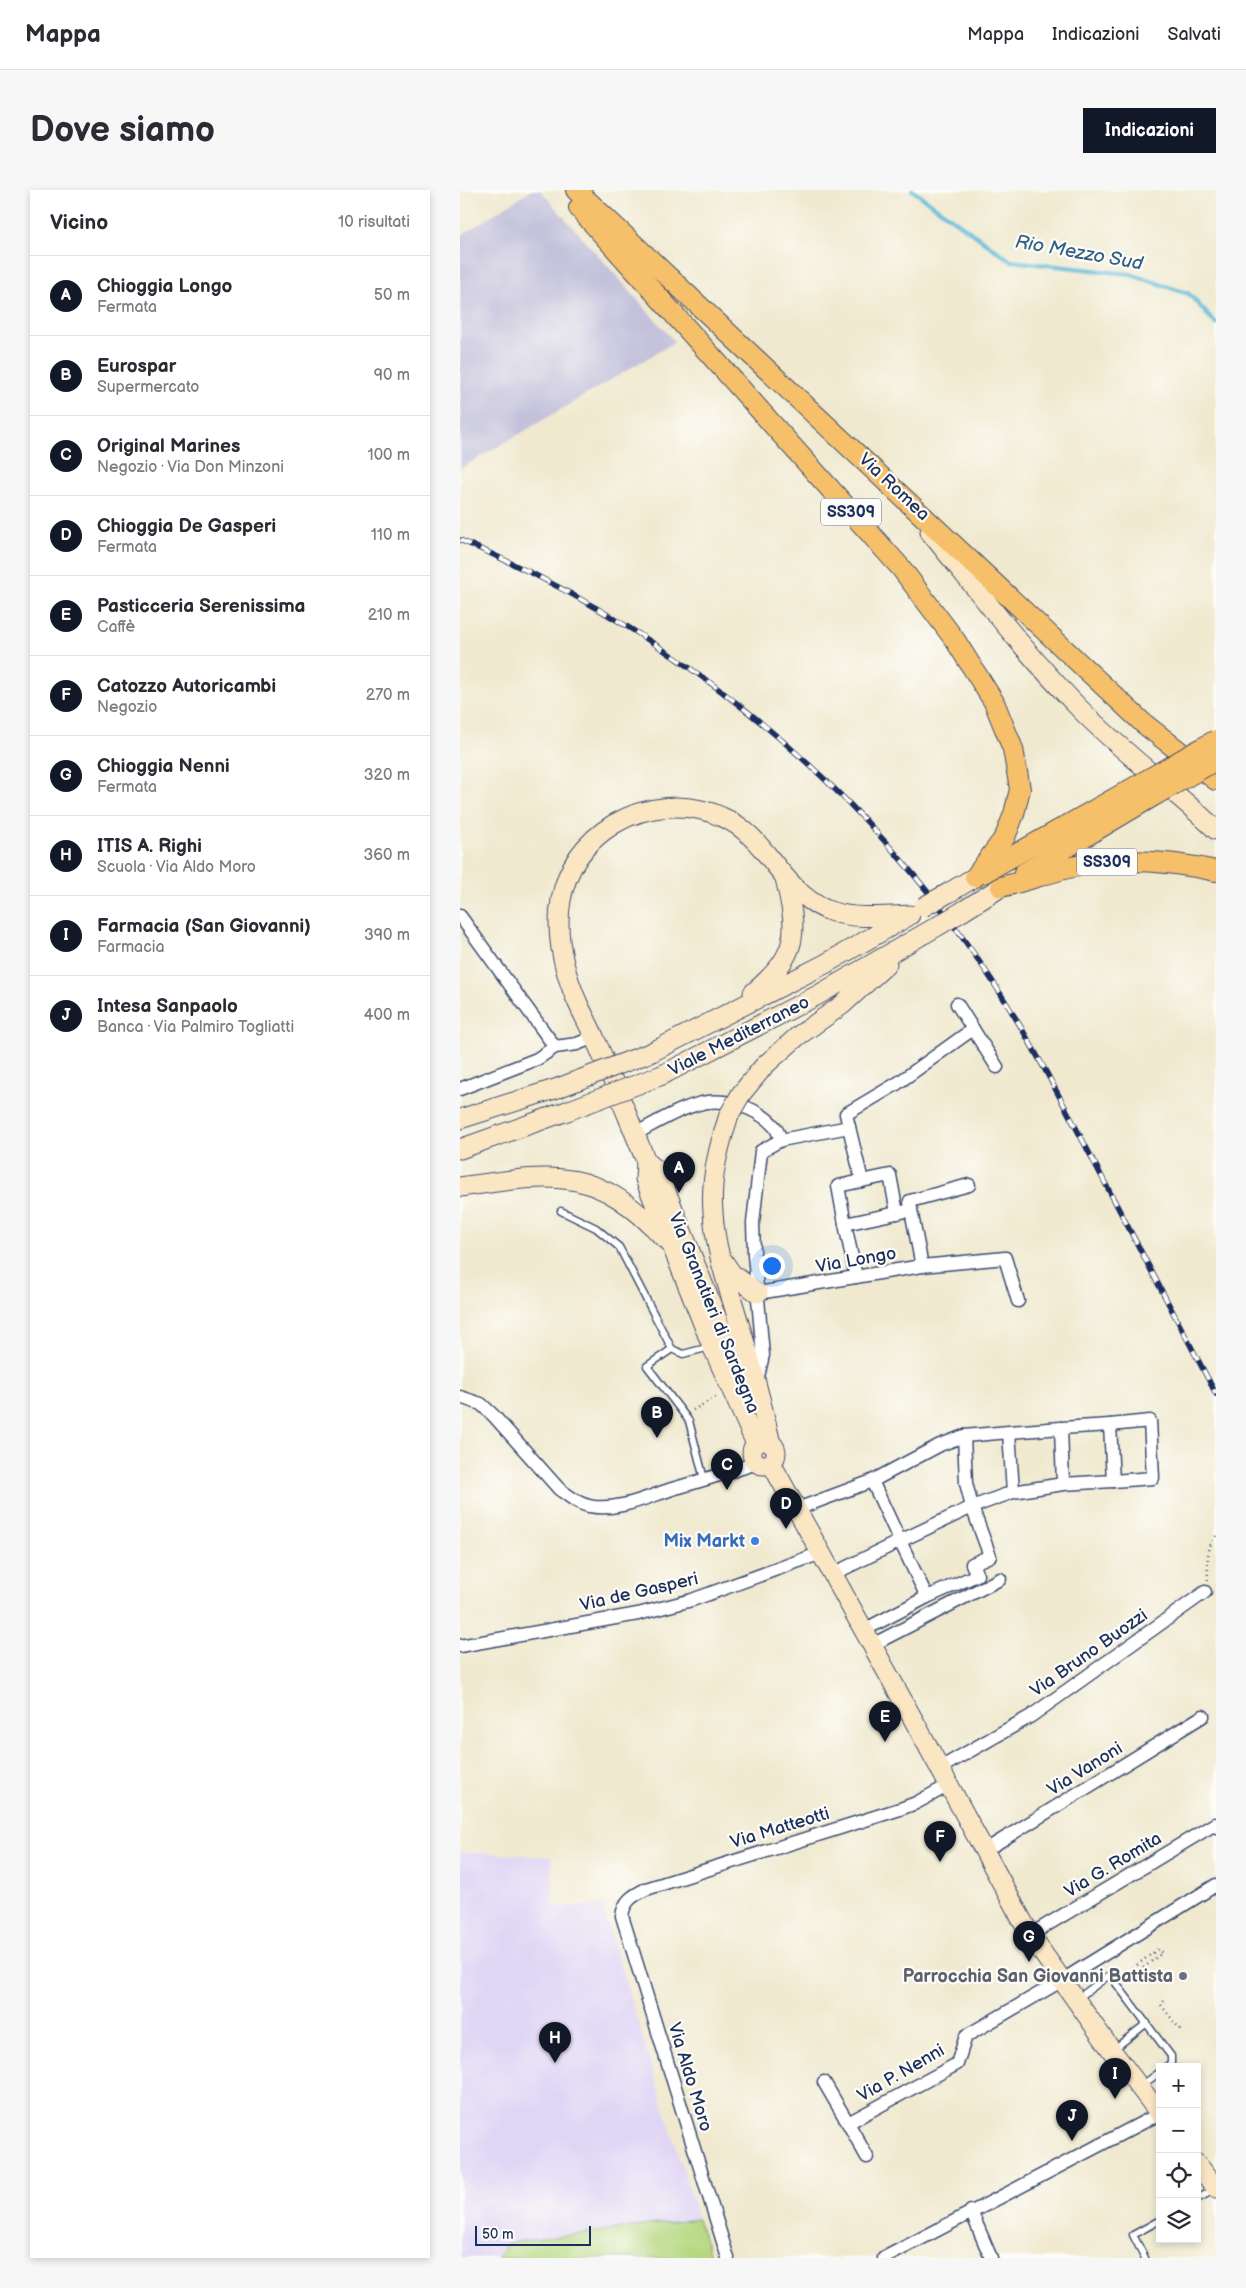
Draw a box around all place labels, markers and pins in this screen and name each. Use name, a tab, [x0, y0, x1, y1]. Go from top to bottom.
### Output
pin: A	[663, 1152, 695, 1193]
pin: B	[641, 1397, 673, 1438]
pin: C	[711, 1449, 743, 1490]
pin: D	[770, 1488, 802, 1529]
place label: Mix Markt	[663, 1531, 745, 1552]
marker: Mix Markt	[749, 1535, 761, 1547]
pin: E	[869, 1701, 901, 1742]
pin: F	[924, 1821, 956, 1862]
pin: G	[1013, 1921, 1045, 1962]
place label: Parrocchia San Giovanni Battista	[903, 1966, 1173, 1987]
marker: Parrocchia San Giovanni Battista	[1177, 1970, 1189, 1982]
pin: H	[539, 2022, 571, 2063]
pin: I	[1099, 2058, 1131, 2099]
pin: J	[1056, 2100, 1088, 2141]

